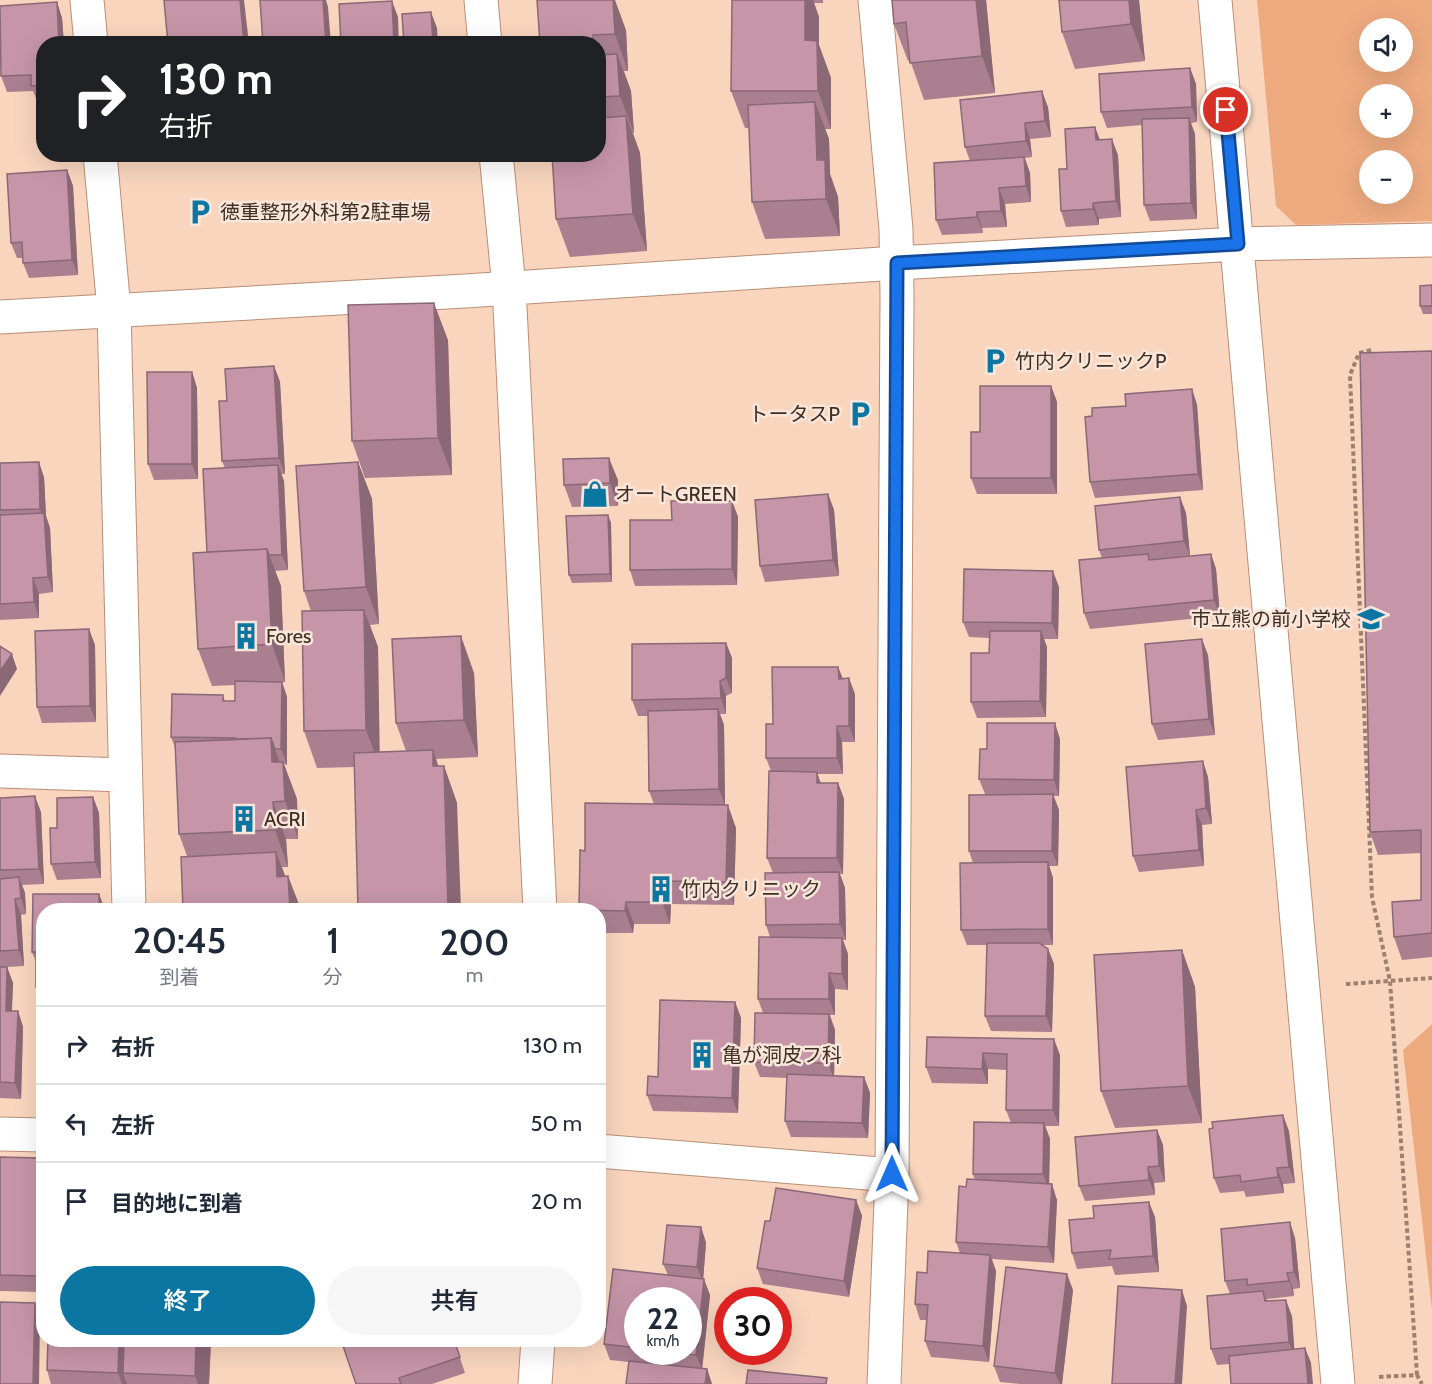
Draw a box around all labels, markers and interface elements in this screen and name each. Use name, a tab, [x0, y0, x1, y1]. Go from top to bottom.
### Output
map controls	[1359, 18, 1413, 204]
button: sound	[1359, 18, 1413, 72]
text: 130 m	[159, 53, 273, 105]
icon: right	[60, 60, 138, 138]
pin	[1200, 84, 1251, 135]
button: +	[1359, 84, 1413, 138]
icon: arrive	[1209, 93, 1242, 126]
text: 右折	[159, 110, 213, 143]
button: −	[1359, 150, 1413, 204]
parking icon: 徳重整形外科第2駐車場	[185, 197, 215, 227]
place label: 徳重整形外科第2駐車場	[220, 200, 430, 224]
parking icon: 竹内クリニックP	[980, 346, 1010, 376]
place label: 竹内クリニックP	[1015, 349, 1166, 373]
parking icon: トータスP	[845, 399, 875, 429]
place label: トータスP	[749, 402, 840, 426]
shop icon: オートGREEN	[580, 479, 610, 509]
place label: オートGREEN	[615, 482, 737, 506]
school or university icon: 市立熊の前小学校	[1356, 604, 1386, 634]
place label: 市立熊の前小学校	[1191, 607, 1351, 631]
building icon: Fores	[231, 621, 261, 651]
place label: Fores	[266, 624, 311, 648]
building icon: ACRI	[229, 804, 259, 834]
place label: ACRI	[264, 807, 306, 831]
building icon: 竹内クリニック	[646, 874, 676, 904]
place label: 竹内クリニック	[681, 877, 821, 901]
text: 20:45	[133, 918, 226, 962]
text: 1	[326, 918, 339, 962]
text: 200	[440, 920, 509, 964]
text: m	[466, 963, 483, 987]
text: 到着	[159, 965, 199, 989]
text: 分	[323, 965, 343, 989]
icon: right	[60, 1029, 93, 1062]
text: 130 m	[523, 1032, 582, 1059]
text: 右折	[111, 1034, 155, 1061]
building icon: 亀が洞皮フ科	[687, 1040, 717, 1070]
place label: 亀が洞皮フ科	[722, 1043, 842, 1067]
icon: left	[60, 1107, 93, 1140]
text: 50 m	[530, 1110, 582, 1137]
text: 左折	[111, 1112, 155, 1139]
position arrow	[860, 1142, 924, 1206]
icon: arrive	[60, 1185, 93, 1218]
text: 20 m	[531, 1188, 582, 1215]
text: 目的地に到着	[111, 1190, 243, 1217]
button: 終了	[60, 1266, 315, 1335]
button: 共有	[327, 1266, 582, 1335]
speed limit sign: 30	[714, 1287, 792, 1365]
text: 22	[647, 1300, 679, 1337]
text: km/h	[647, 1332, 679, 1350]

